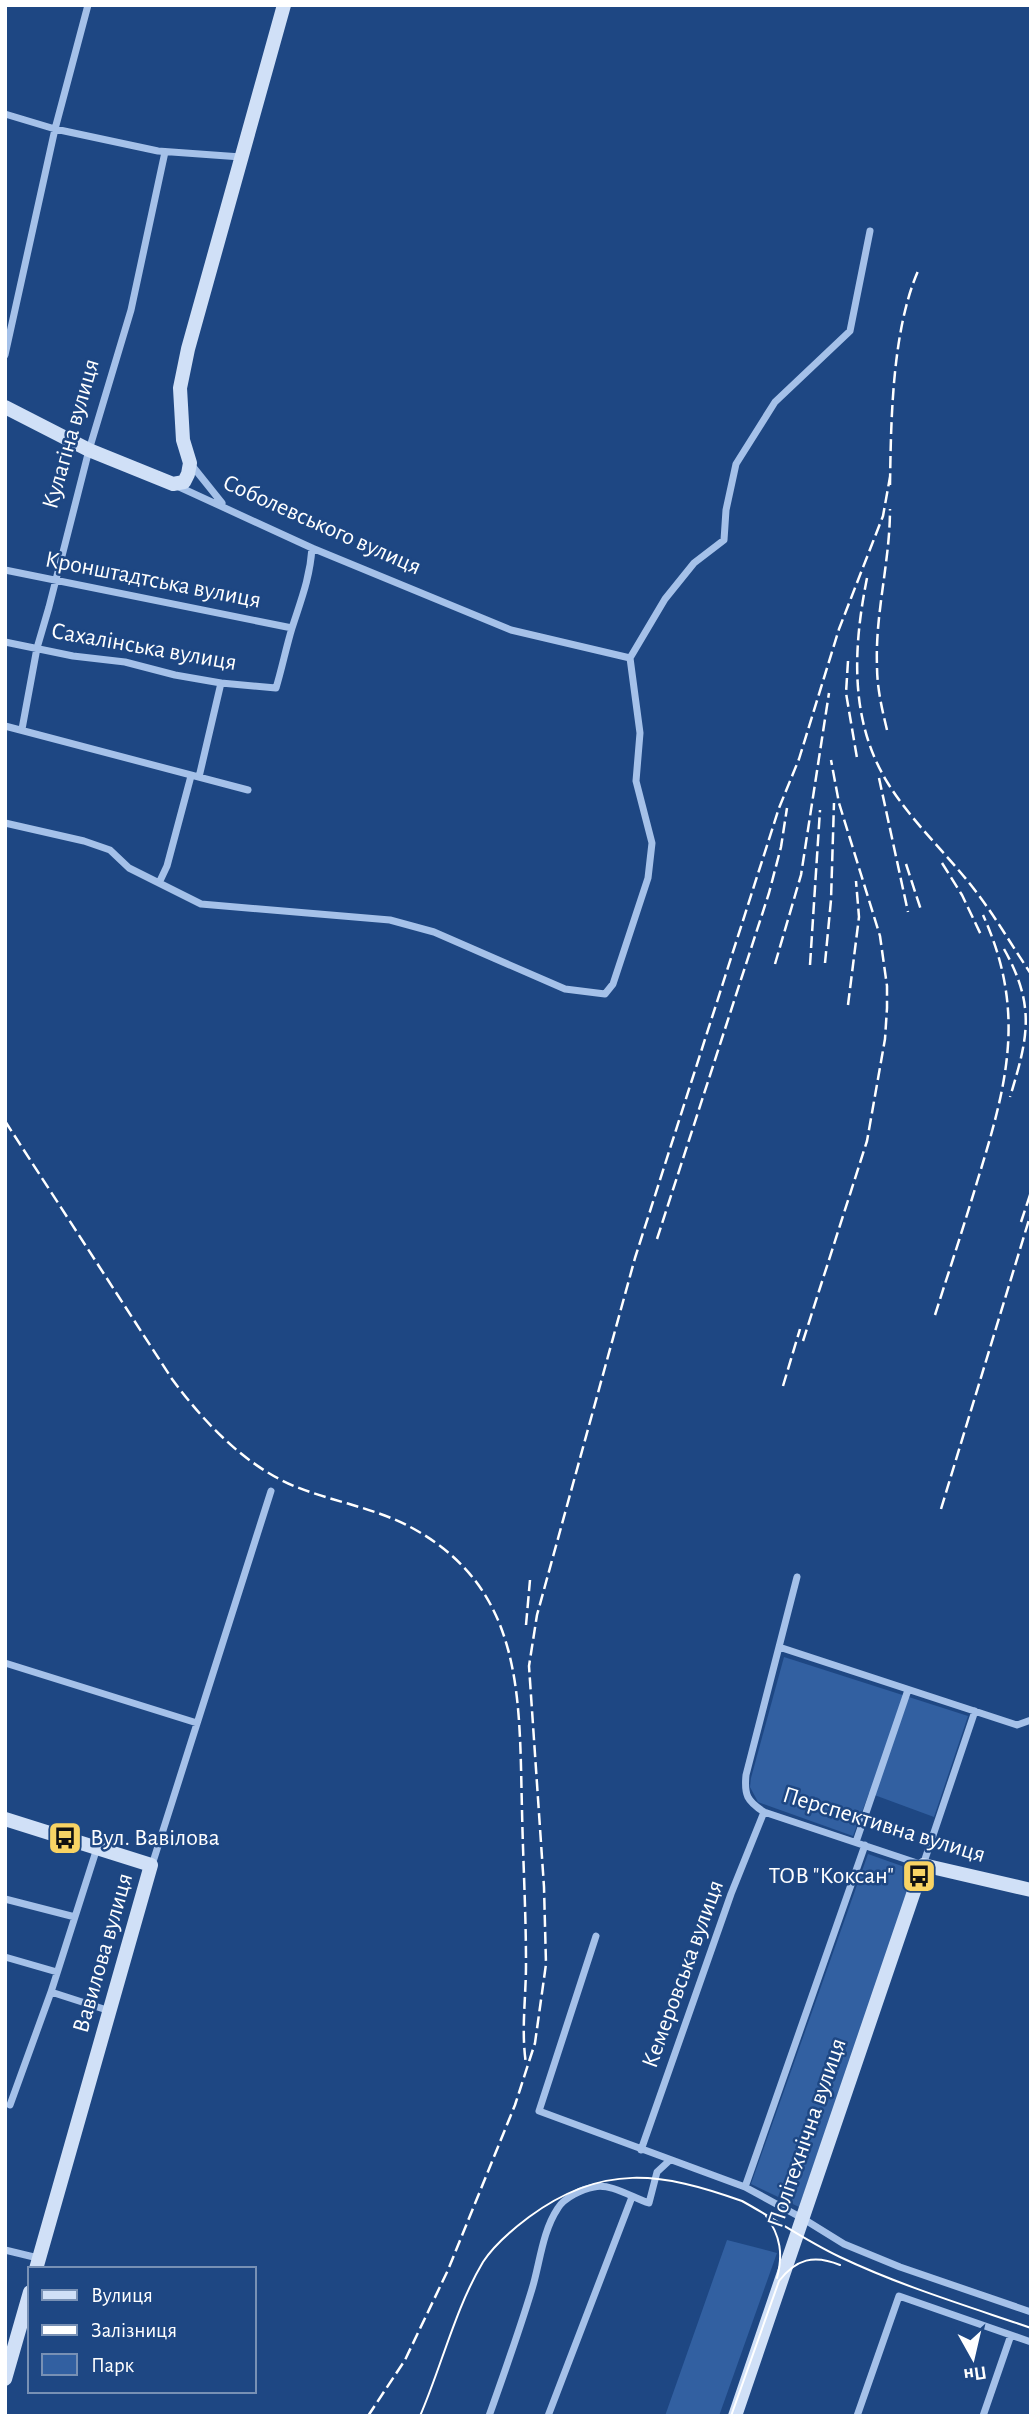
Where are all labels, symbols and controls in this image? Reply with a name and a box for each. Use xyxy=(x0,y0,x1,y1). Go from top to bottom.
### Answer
street label: Кулагіна вулиця xyxy=(38,356,104,512)
street label: Соболевського вулиця xyxy=(219,470,425,580)
street label: Кронштадтська вулиця xyxy=(43,547,263,613)
street label: Сахалінська вулиця xyxy=(49,619,239,675)
street label: Перспективна вулиця xyxy=(780,1783,988,1867)
bus stop icon: Вул. Вавілова xyxy=(46,1819,84,1857)
place label: Вул. Вавілова xyxy=(90,1826,220,1850)
bus stop icon: ТОВ "Коксан" xyxy=(900,1857,938,1895)
place label: ТОВ "Коксан" xyxy=(769,1864,894,1888)
street label: Вавилова вулиця xyxy=(69,1870,137,2036)
street label: Кемеровська вулиця xyxy=(638,1877,728,2071)
street label: Політехнічна вулиця xyxy=(763,2035,851,2231)
legend xyxy=(28,2267,256,2393)
text: Вулиця xyxy=(91,2285,153,2306)
text: Залізниця xyxy=(91,2320,177,2341)
north arrow xyxy=(938,2323,1008,2393)
text: Парк xyxy=(91,2355,135,2376)
text: Пн xyxy=(962,2362,988,2384)

